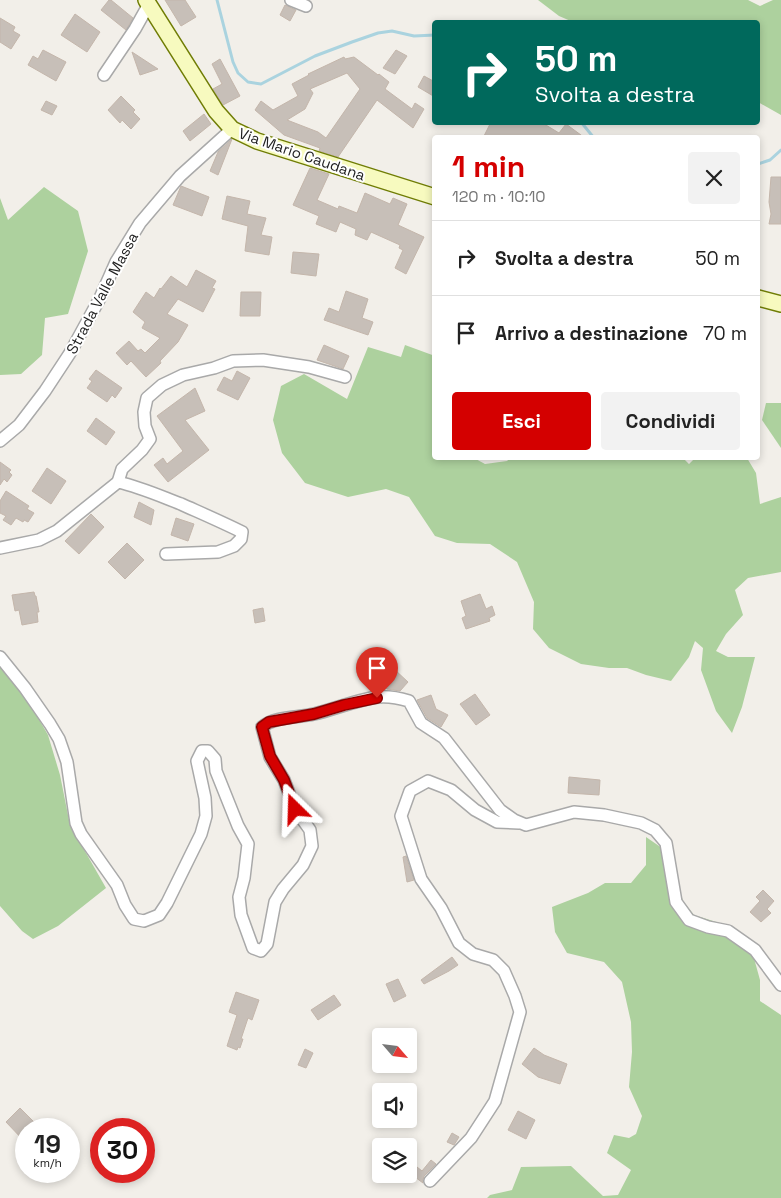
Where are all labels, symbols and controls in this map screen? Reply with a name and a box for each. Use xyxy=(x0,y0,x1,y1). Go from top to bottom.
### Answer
text: 50 m xyxy=(535,37,617,81)
icon: right xyxy=(452,40,517,105)
text: Svolta a destra xyxy=(535,80,695,108)
street label: Via Mario Caudana xyxy=(236,123,368,185)
text: 1 min xyxy=(452,147,525,186)
button: close xyxy=(688,152,740,204)
text: 120 m · 10:10 xyxy=(452,186,546,207)
street label: Strada Valle Massa xyxy=(62,229,142,357)
icon: right xyxy=(452,244,480,272)
text: Svolta a destra xyxy=(495,246,633,271)
text: 50 m xyxy=(695,246,740,271)
icon: arrive xyxy=(452,319,480,347)
text: Arrivo a destinazione xyxy=(495,321,688,346)
text: 70 m xyxy=(703,321,747,346)
button: Esci xyxy=(452,392,591,450)
button: Condividi xyxy=(601,392,740,450)
pin xyxy=(356,647,398,698)
icon: arrive xyxy=(363,654,391,682)
position arrow xyxy=(268,782,320,834)
north arrow xyxy=(372,1028,418,1072)
map controls xyxy=(372,1028,417,1183)
button: sound xyxy=(372,1083,417,1128)
speed limit sign: 30 xyxy=(90,1118,155,1183)
text: 19 xyxy=(34,1128,61,1160)
button: layers xyxy=(372,1138,417,1183)
text: km/h xyxy=(33,1155,62,1171)

